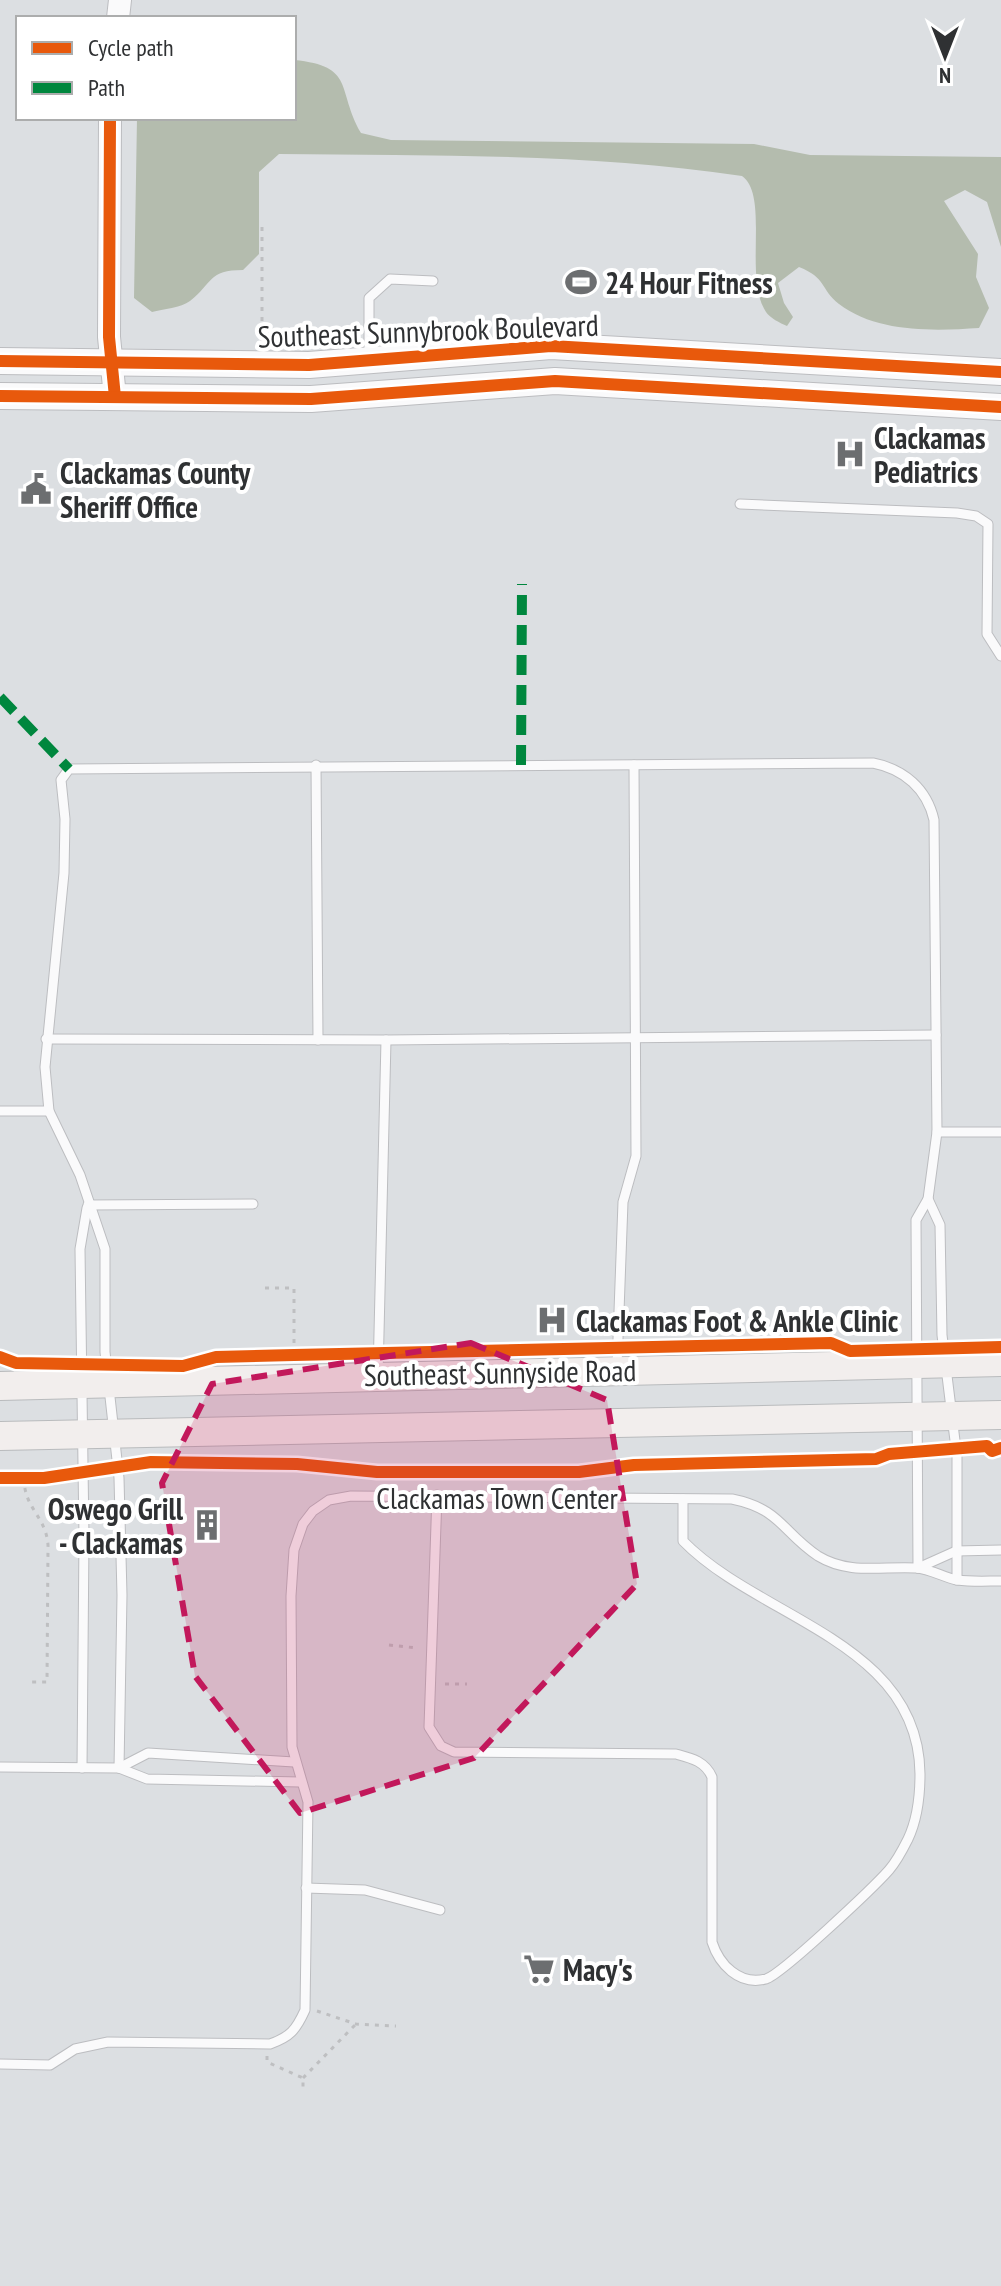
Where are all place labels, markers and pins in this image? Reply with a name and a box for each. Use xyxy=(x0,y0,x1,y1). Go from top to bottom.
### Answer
place label: 24 Hour Fitness xyxy=(605,263,773,302)
sports icon: 24 Hour Fitness xyxy=(564,265,598,299)
place label: Clackamas Pediatrics xyxy=(874,418,985,491)
hospital icon: Clackamas Pediatrics xyxy=(833,437,867,471)
place label: Clackamas County Sheriff Office xyxy=(60,453,251,526)
public building icon: Clackamas County Sheriff Office xyxy=(19,472,53,506)
place label: Clackamas Foot & Ankle Clinic xyxy=(576,1301,899,1340)
hospital icon: Clackamas Foot & Ankle Clinic xyxy=(535,1303,569,1337)
place label: Oswego Grill - Clackamas xyxy=(48,1489,184,1562)
building icon: Oswego Grill - Clackamas xyxy=(190,1508,224,1542)
place label: Macy's xyxy=(563,1950,633,1989)
supermarket icon: Macy's xyxy=(522,1952,556,1986)

